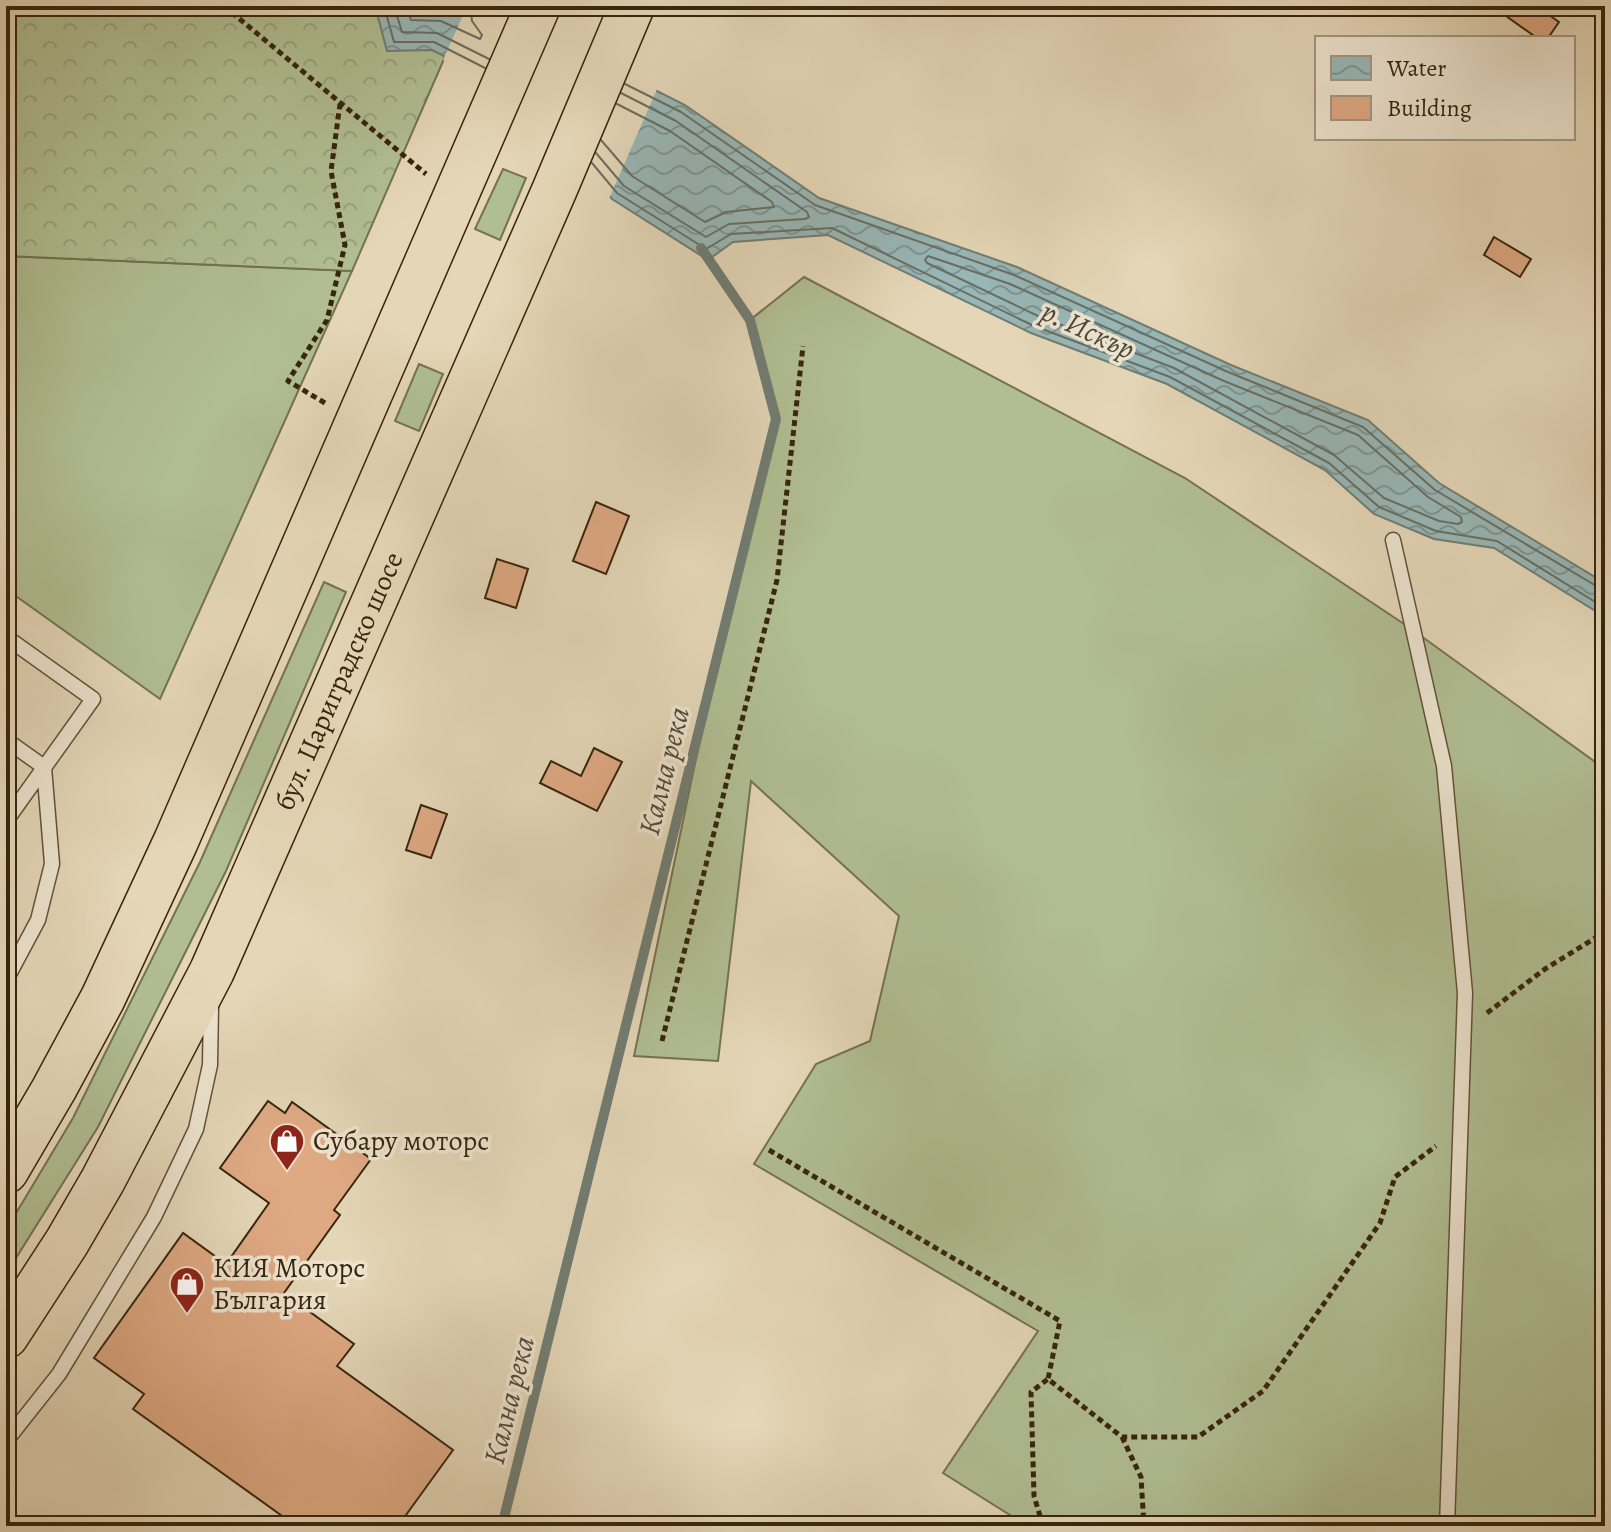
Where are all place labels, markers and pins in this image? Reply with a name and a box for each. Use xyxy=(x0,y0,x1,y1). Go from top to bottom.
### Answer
shop icon: Субару моторс xyxy=(268,1122,306,1172)
place label: Субару моторс xyxy=(313,1122,489,1160)
place label: КИЯ Моторс България xyxy=(213,1249,365,1319)
shop icon: КИЯ Моторс България xyxy=(168,1265,206,1315)

